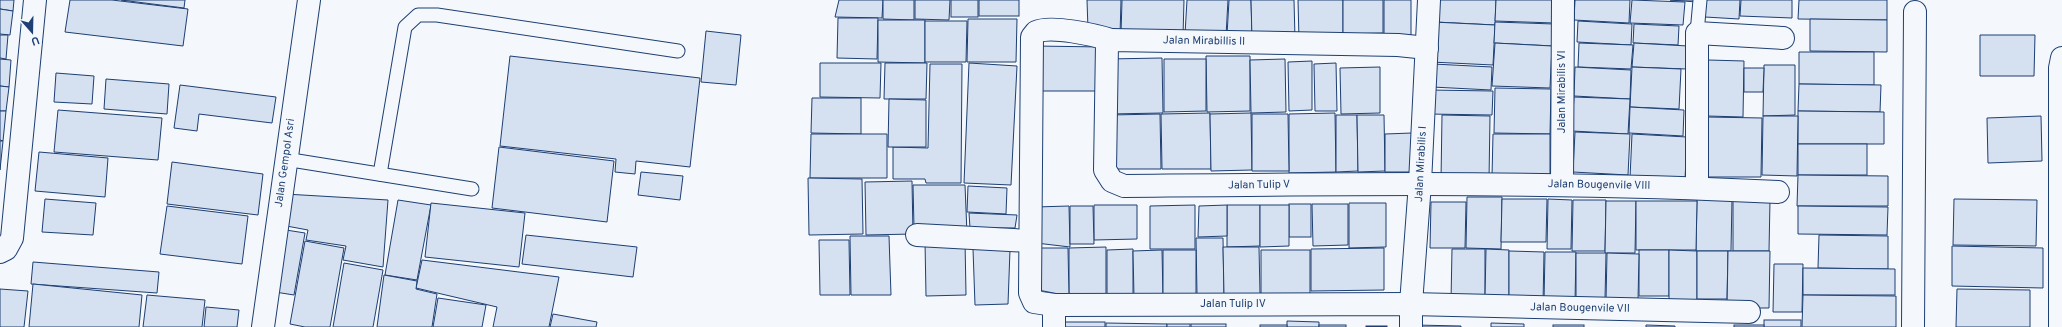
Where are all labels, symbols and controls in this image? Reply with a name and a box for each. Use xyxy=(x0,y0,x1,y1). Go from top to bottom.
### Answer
north arrow xyxy=(12,12,52,52)
text: U xyxy=(29,33,41,48)
street label: Jalan Mirabillis II xyxy=(1163,33,1245,49)
street label: Jalan Mirabilis VI xyxy=(1555,50,1569,134)
street label: Jalan Gempol Asri xyxy=(272,118,298,208)
street label: Jalan Mirabilis I xyxy=(1412,125,1430,203)
street label: Jalan Tulip V xyxy=(1228,177,1290,193)
street label: Jalan Bougenvile VIII xyxy=(1547,177,1651,193)
street label: Jalan Tulip IV xyxy=(1200,297,1266,311)
street label: Jalan Bougenvile VII xyxy=(1530,300,1630,316)

